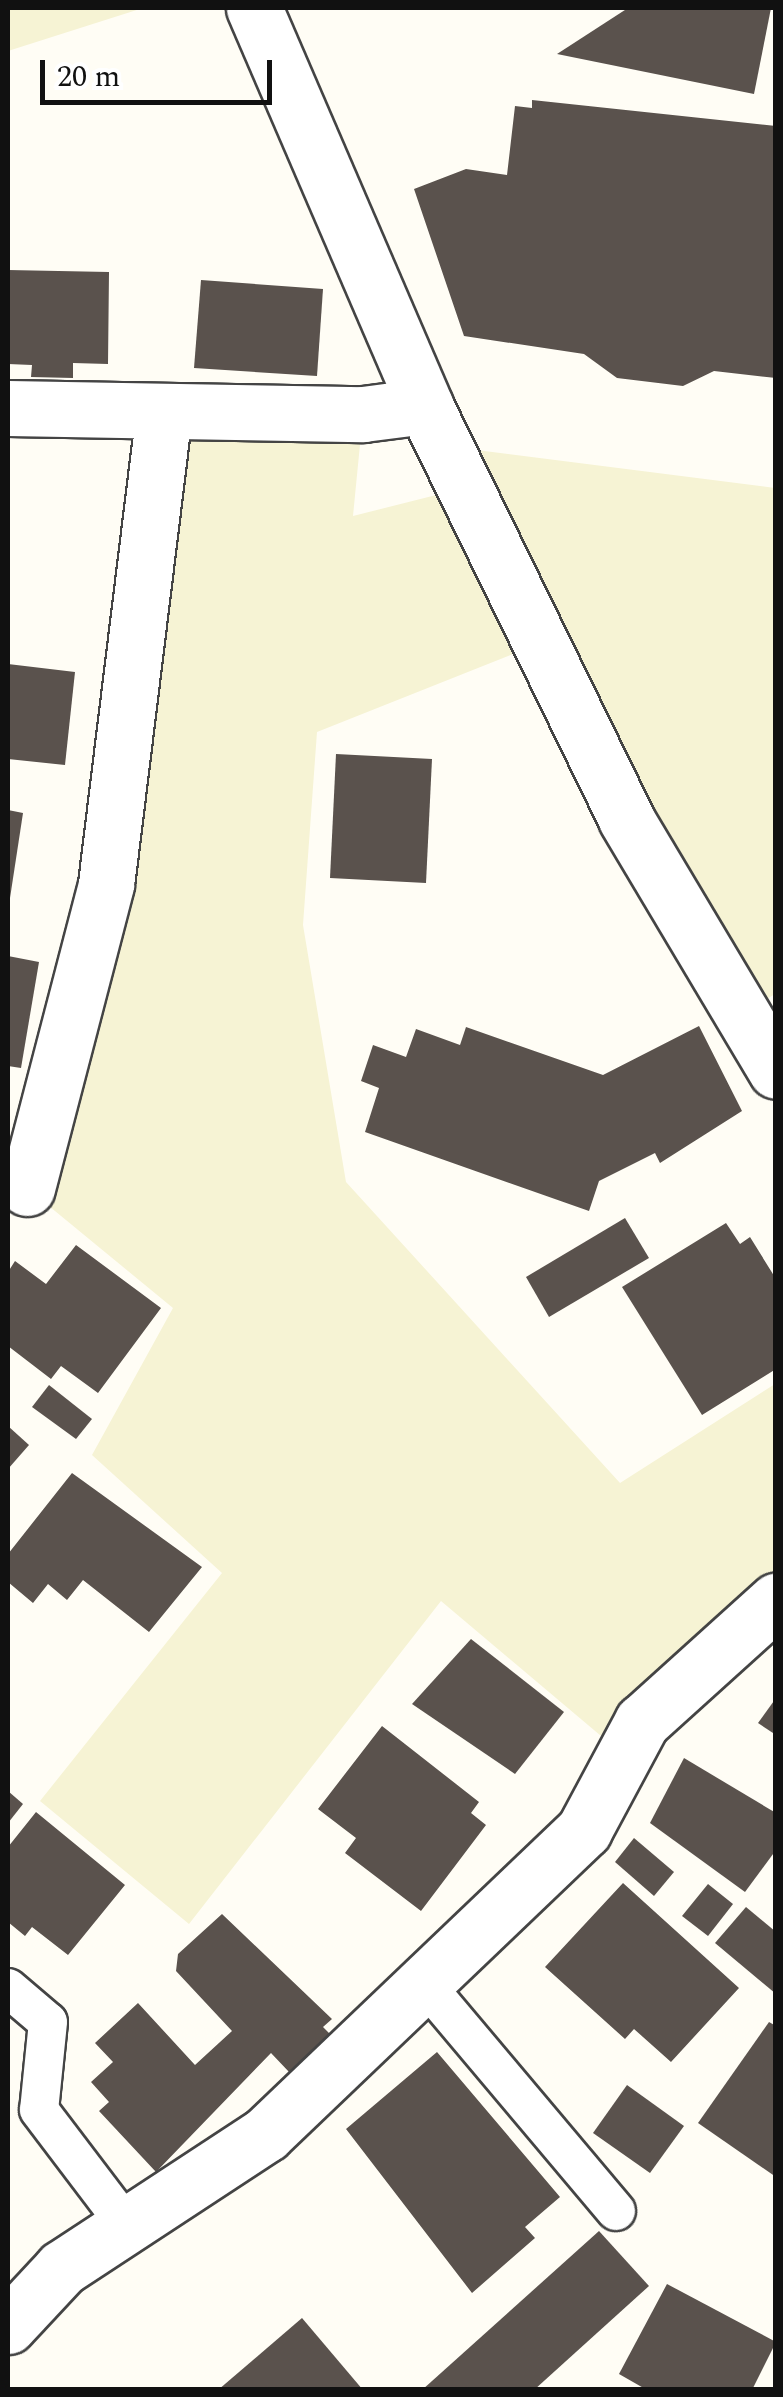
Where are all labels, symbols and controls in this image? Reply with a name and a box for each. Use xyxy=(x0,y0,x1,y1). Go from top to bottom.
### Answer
scale bar xyxy=(45,40,278,102)
text: 20 m xyxy=(57,54,120,100)

